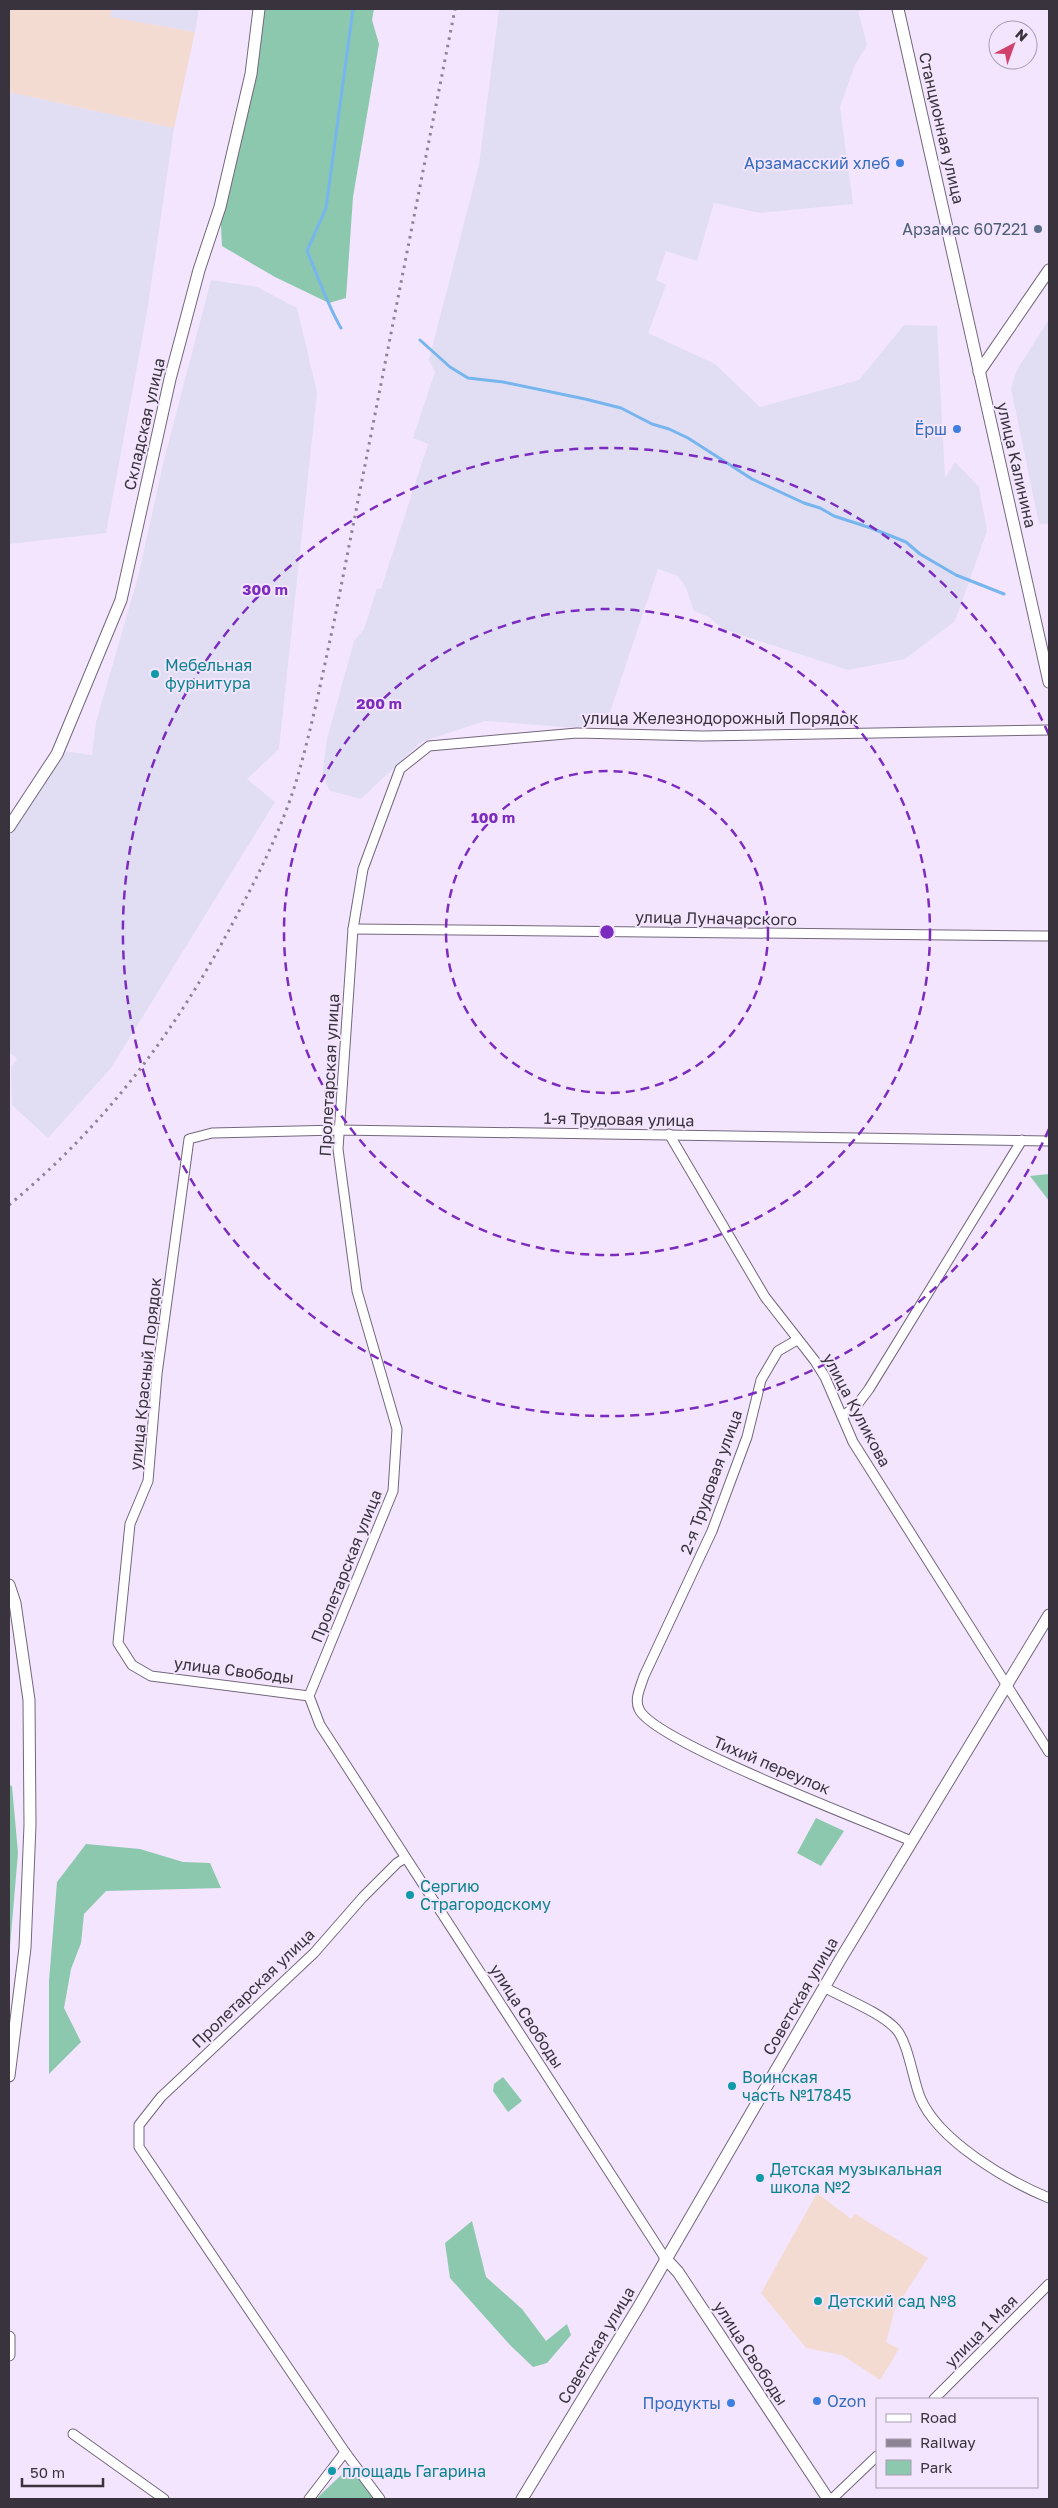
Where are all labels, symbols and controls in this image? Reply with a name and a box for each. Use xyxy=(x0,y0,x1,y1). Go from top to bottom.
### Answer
north arrow xyxy=(988,20,1038,70)
text: N xyxy=(1012,25,1031,45)
street label: Станционная улица xyxy=(915,50,969,206)
place label: Арзамасский хлеб xyxy=(744,153,890,173)
marker: Арзамасский хлеб xyxy=(894,157,906,169)
place label: Арзамас 607221 xyxy=(902,219,1028,239)
marker: Арзамас 607221 xyxy=(1032,223,1044,235)
street label: Складская улица xyxy=(119,356,169,492)
street label: улица Калинина xyxy=(993,400,1041,530)
place label: Ёрш xyxy=(914,419,947,439)
marker: Ёрш xyxy=(951,423,963,435)
text: 300 m xyxy=(242,580,288,598)
place label: Мебельная фурнитура xyxy=(165,655,252,693)
marker: Мебельная фурнитура xyxy=(149,668,161,680)
text: 200 m xyxy=(356,694,402,712)
street label: улица Железнодорожный Порядок xyxy=(582,708,858,728)
text: 100 m xyxy=(471,808,515,826)
street label: улица Луначарского xyxy=(635,907,797,929)
centre of rings xyxy=(598,923,616,941)
street label: Пролетарская улица xyxy=(315,993,343,1157)
street label: 1-я Трудовая улица xyxy=(543,1108,695,1130)
street label: улица Красный Порядок xyxy=(125,1277,165,1471)
street label: улица Куликова xyxy=(819,1350,895,1470)
street label: 2-я Трудовая улица xyxy=(676,1407,746,1557)
street label: Пролетарская улица xyxy=(306,1487,386,1645)
street label: улица Свободы xyxy=(173,1653,295,1687)
street label: Тихий переулок xyxy=(711,1731,833,1799)
place label: Сергию Страгородскому xyxy=(420,1876,551,1914)
marker: Сергию Страгородскому xyxy=(404,1889,416,1901)
street label: Пролетарская улица xyxy=(187,1924,319,2052)
street label: Советская улица xyxy=(758,1933,842,2059)
street label: улица Свободы xyxy=(486,1960,568,2072)
place label: Воинская часть №17845 xyxy=(742,2067,851,2105)
marker: Воинская часть №17845 xyxy=(726,2080,738,2092)
place label: Детская музыкальная школа №2 xyxy=(770,2159,942,2197)
marker: Детская музыкальная школа №2 xyxy=(754,2172,766,2184)
street label: Советская улица xyxy=(553,2283,639,2407)
street label: улица 1 Мая xyxy=(940,2290,1022,2372)
place label: Детский сад №8 xyxy=(828,2291,956,2311)
marker: Детский сад №8 xyxy=(812,2295,824,2307)
street label: улица Свободы xyxy=(710,2297,792,2409)
place label: Ozon xyxy=(827,2391,866,2411)
place label: Продукты xyxy=(643,2393,721,2413)
marker: Ozon xyxy=(811,2395,823,2407)
marker: Продукты xyxy=(725,2397,737,2409)
legend xyxy=(876,2398,1038,2488)
text: Road xyxy=(920,2408,957,2426)
text: Railway xyxy=(920,2433,976,2451)
scale bar xyxy=(22,2456,104,2488)
text: Park xyxy=(920,2458,953,2476)
place label: площадь Гагарина xyxy=(342,2461,486,2481)
text: 50 m xyxy=(30,2463,65,2481)
marker: площадь Гагарина xyxy=(326,2465,338,2477)

